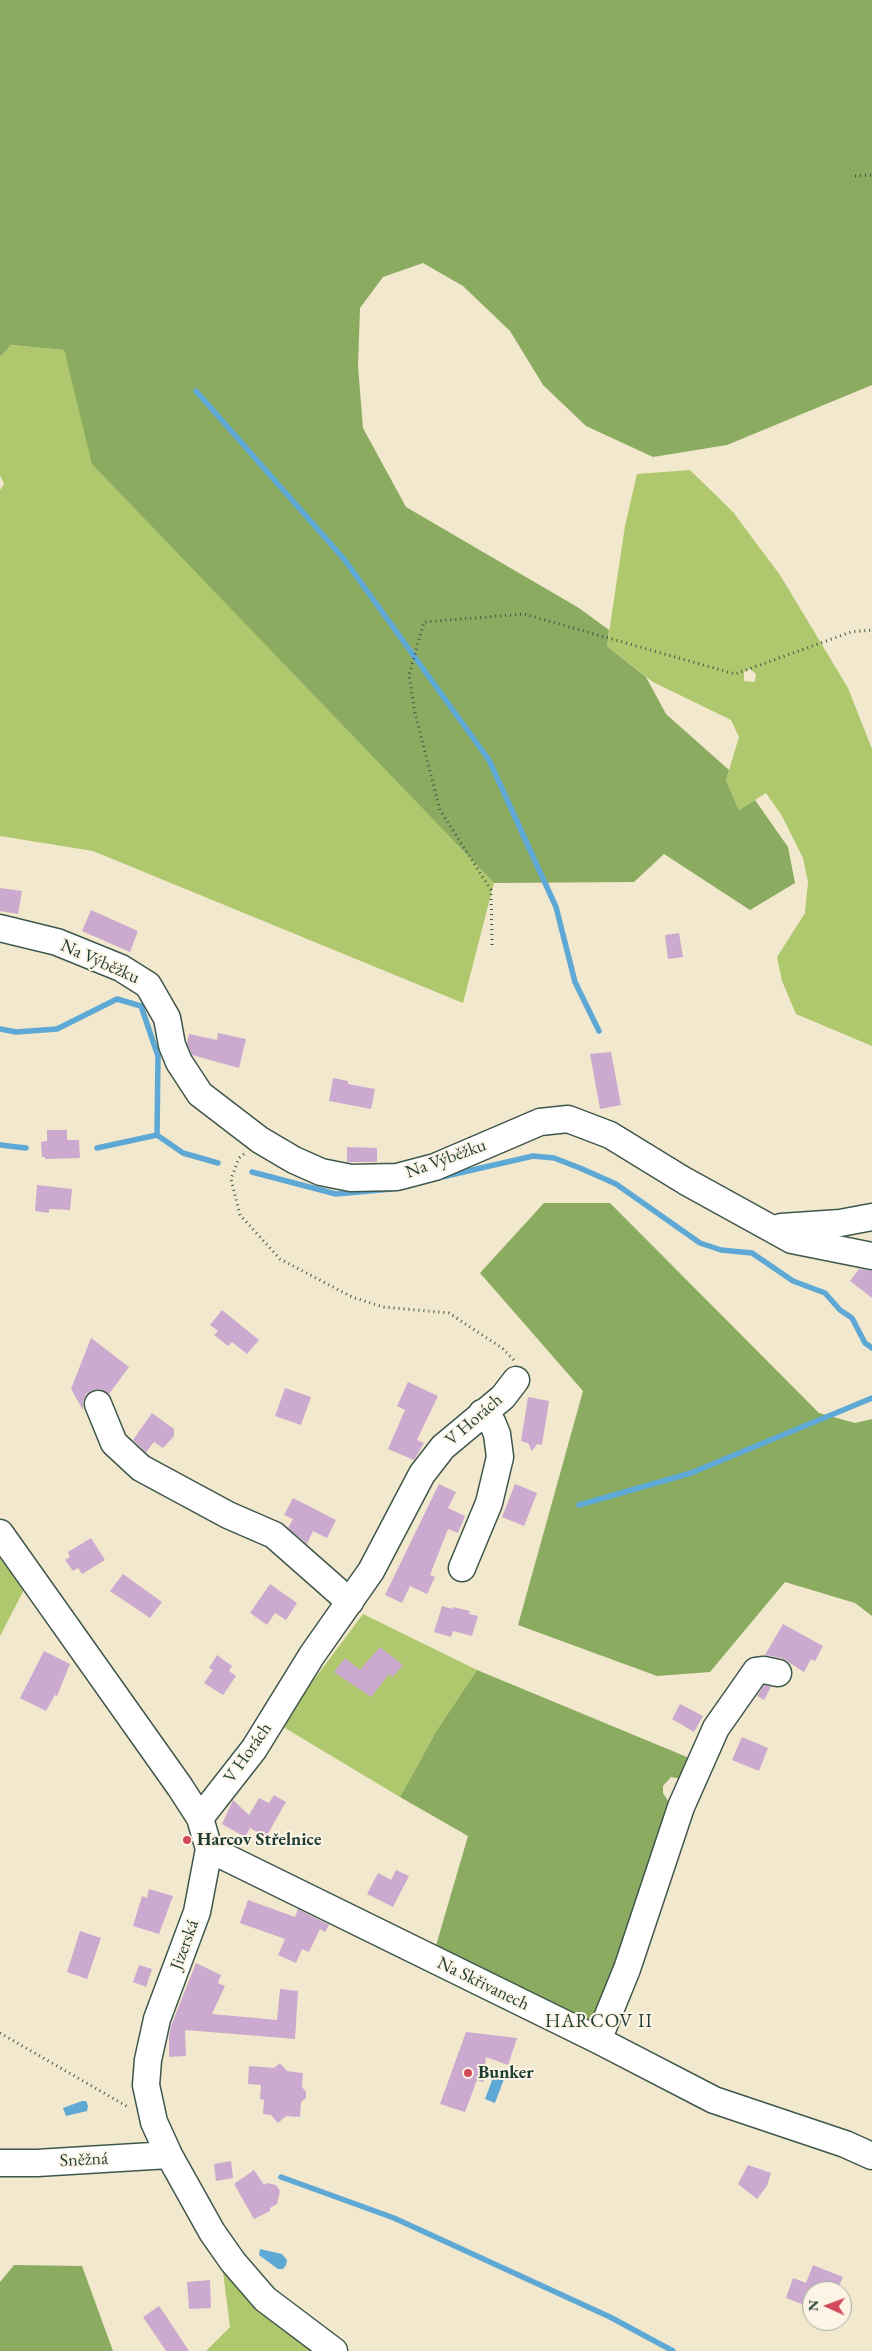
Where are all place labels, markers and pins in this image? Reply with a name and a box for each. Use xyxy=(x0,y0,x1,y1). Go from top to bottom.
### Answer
place label: Harcov Střelnice xyxy=(197,1829,321,1851)
marker: Harcov Střelnice xyxy=(181,1834,193,1846)
place label: Bunker xyxy=(478,2062,534,2084)
marker: Bunker xyxy=(462,2067,474,2079)

